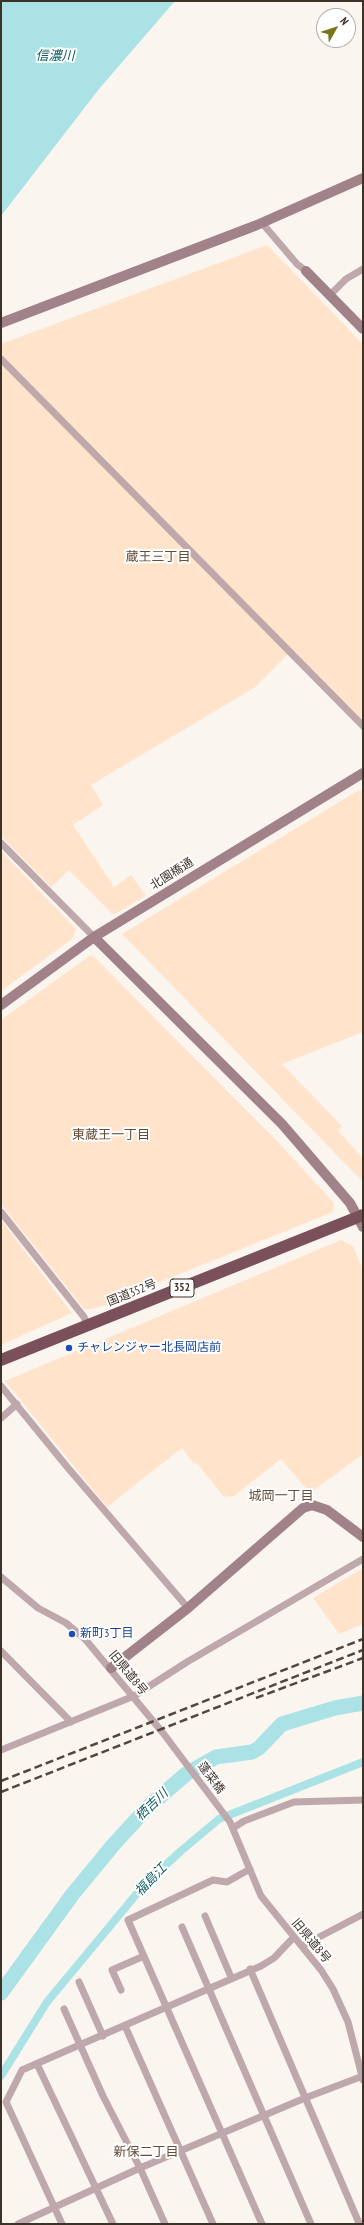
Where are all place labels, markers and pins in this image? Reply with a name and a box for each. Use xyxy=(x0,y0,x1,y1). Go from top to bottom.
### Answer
place label: チャレンジャー北長岡店前 xyxy=(77,1341,221,1355)
marker: チャレンジャー北長岡店前 xyxy=(64,1343,74,1353)
place label: 新町3丁目 xyxy=(80,1627,133,1641)
marker: 新町3丁目 xyxy=(67,1629,77,1639)

